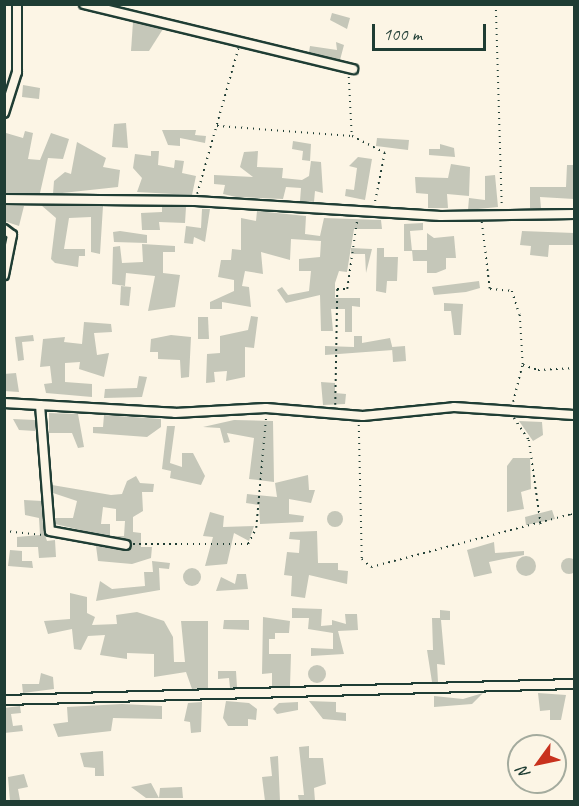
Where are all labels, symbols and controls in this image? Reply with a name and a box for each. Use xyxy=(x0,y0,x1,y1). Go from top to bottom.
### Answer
scale bar xyxy=(375,12,489,50)
text: 100 m xyxy=(383,23,422,45)
north arrow xyxy=(507,734,567,794)
text: N xyxy=(512,763,535,782)

